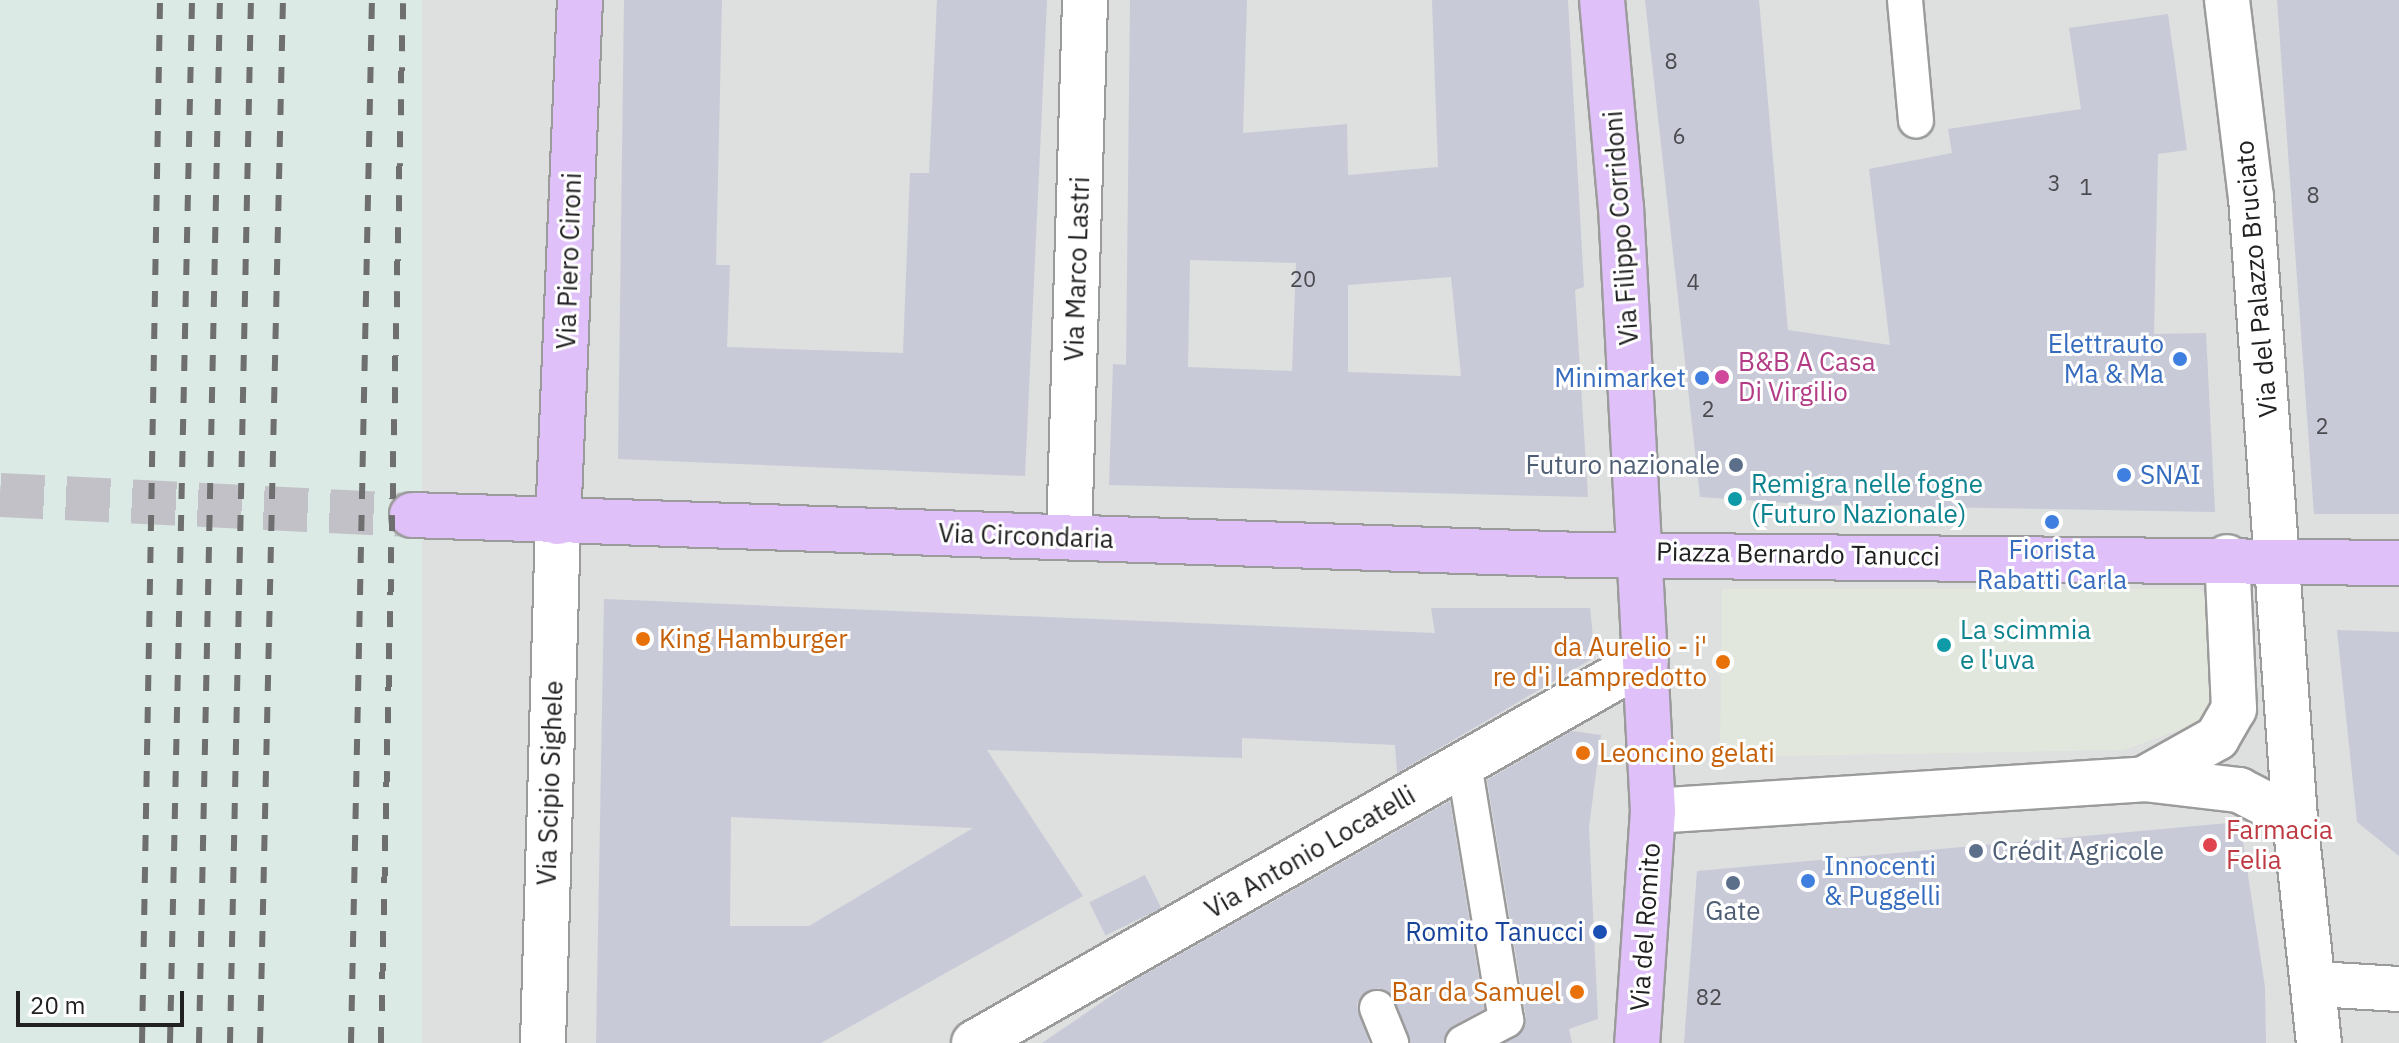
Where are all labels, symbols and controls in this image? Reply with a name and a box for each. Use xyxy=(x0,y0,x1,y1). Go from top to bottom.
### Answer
house number: 8 xyxy=(1664,48,1678,74)
street label: Via Filippo Corridoni xyxy=(1597,110,1645,346)
house number: 6 xyxy=(1672,123,1686,149)
street label: Via del Palazzo Bruciato xyxy=(2228,139,2284,419)
house number: 3 xyxy=(2047,170,2061,196)
street label: Via Piero Cironi xyxy=(550,172,588,350)
house number: 1 xyxy=(2079,174,2093,200)
street label: Via Marco Lastri xyxy=(1058,176,1096,362)
house number: 8 xyxy=(2306,182,2320,208)
house number: 20 xyxy=(1290,266,1316,292)
house number: 4 xyxy=(1686,269,1700,295)
place label: Elettrauto Ma & Ma xyxy=(2048,328,2164,390)
place label: B&B A Casa Di Virgilio xyxy=(1738,346,1876,408)
marker: Elettrauto Ma & Ma xyxy=(2171,350,2189,368)
place label: Minimarket xyxy=(1554,362,1686,394)
marker: B&B A Casa Di Virgilio xyxy=(1713,368,1731,386)
marker: Minimarket xyxy=(1693,369,1711,387)
house number: 2 xyxy=(1701,396,1715,422)
house number: 2 xyxy=(2315,413,2329,439)
place label: Futuro nazionale xyxy=(1526,449,1720,481)
marker: Futuro nazionale xyxy=(1727,456,1745,474)
place label: SNAI xyxy=(2140,459,2201,491)
marker: SNAI xyxy=(2115,466,2133,484)
place label: Remigra nelle fogne (Futuro Nazionale) xyxy=(1751,468,1983,530)
marker: Remigra nelle fogne (Futuro Nazionale) xyxy=(1726,490,1744,508)
marker: Fiorista Rabatti Carla xyxy=(2043,513,2061,531)
street label: Via Circondaria xyxy=(938,517,1114,555)
place label: Fiorista Rabatti Carla xyxy=(1977,534,2127,596)
street label: Piazza Bernardo Tanucci xyxy=(1656,536,1940,572)
place label: La scimmia e l'uva xyxy=(1960,614,2091,676)
place label: King Hamburger xyxy=(659,623,848,655)
marker: King Hamburger xyxy=(634,630,652,648)
place label: da Aurelio - i' re d'i Lampredotto xyxy=(1493,631,1707,692)
marker: La scimmia e l'uva xyxy=(1935,636,1953,654)
marker: da Aurelio - i' re d'i Lampredotto xyxy=(1714,653,1732,671)
street label: Via Scipio Sighele xyxy=(531,680,569,886)
place label: Leoncino gelati xyxy=(1599,737,1775,769)
marker: Leoncino gelati xyxy=(1574,744,1592,762)
street label: Via Antonio Locatelli xyxy=(1199,779,1421,925)
place label: Farmacia Felia xyxy=(2226,814,2333,876)
place label: Crédit Agricole xyxy=(1992,835,2164,867)
marker: Farmacia Felia xyxy=(2201,836,2219,854)
street label: Via del Romito xyxy=(1624,842,1666,1012)
marker: Crédit Agricole xyxy=(1967,842,1985,860)
place label: Innocenti & Puggelli xyxy=(1824,850,1941,912)
marker: Innocenti & Puggelli xyxy=(1799,872,1817,890)
marker: Gate xyxy=(1724,874,1742,892)
place label: Gate xyxy=(1705,895,1761,927)
place label: Romito Tanucci xyxy=(1405,916,1584,948)
marker: Romito Tanucci xyxy=(1591,923,1609,941)
scale bar xyxy=(20,975,188,1025)
place label: Bar da Samuel xyxy=(1392,976,1561,1008)
marker: Bar da Samuel xyxy=(1568,983,1586,1001)
house number: 82 xyxy=(1696,984,1722,1010)
text: 20 m xyxy=(30,989,85,1021)

